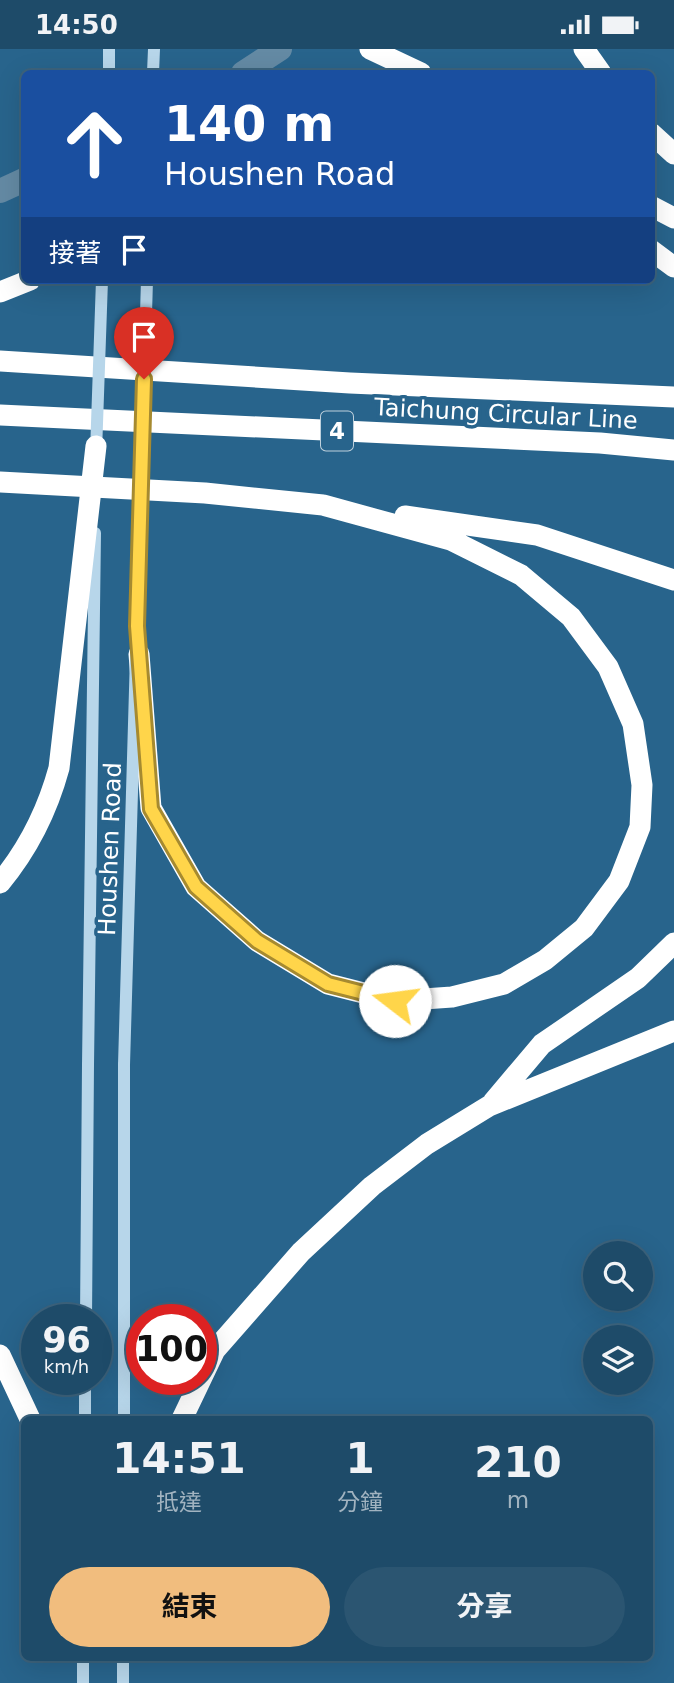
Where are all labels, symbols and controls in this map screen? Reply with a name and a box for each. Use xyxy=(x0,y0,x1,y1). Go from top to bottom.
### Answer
text: 14:50 xyxy=(35,10,118,40)
text: 140 m xyxy=(164,96,334,153)
icon: ahead xyxy=(49,98,140,189)
text: Houshen Road xyxy=(164,155,395,193)
icon: arrive xyxy=(115,231,153,269)
text: 接著 xyxy=(49,238,101,268)
pin xyxy=(114,307,174,379)
icon: arrive xyxy=(125,318,163,356)
street label: Taichung Circular Line xyxy=(373,393,638,435)
road number: 4 xyxy=(321,411,353,451)
street label: Houshen Road xyxy=(93,762,127,936)
position arrow xyxy=(358,964,432,1038)
map controls xyxy=(583,1241,653,1395)
button: search xyxy=(583,1241,653,1311)
speed limit sign: 100 xyxy=(126,1304,217,1395)
text: 96 xyxy=(42,1320,91,1360)
button: layers xyxy=(583,1325,653,1395)
text: km/h xyxy=(44,1356,89,1377)
text: 14:51 xyxy=(112,1434,246,1483)
text: 1 xyxy=(345,1434,375,1483)
text: 210 xyxy=(474,1438,562,1487)
text: m xyxy=(507,1487,529,1513)
text: 抵達 xyxy=(156,1489,202,1515)
text: 分鐘 xyxy=(337,1489,383,1515)
button: 結束 xyxy=(49,1567,330,1647)
button: 分享 xyxy=(344,1567,625,1647)

